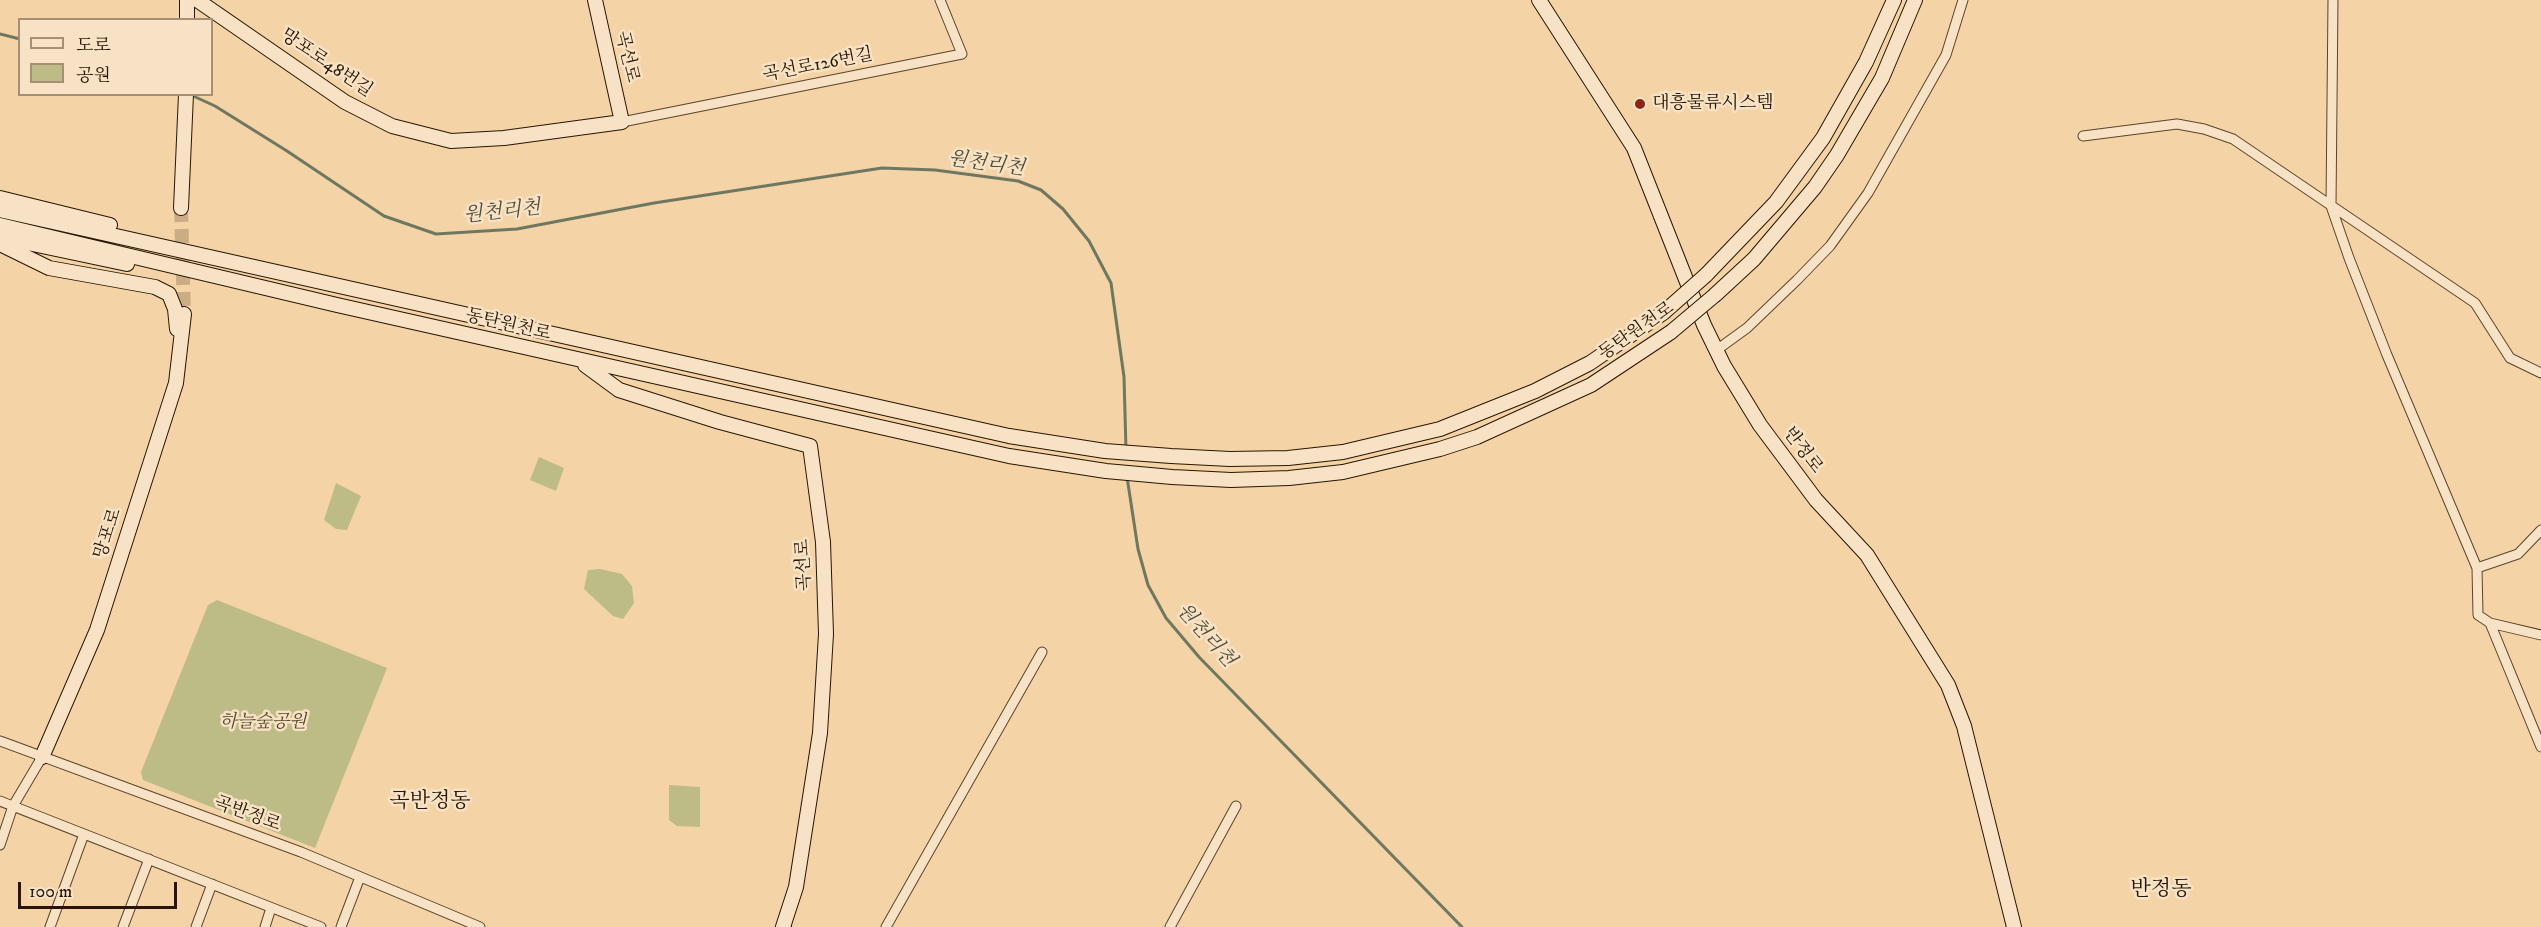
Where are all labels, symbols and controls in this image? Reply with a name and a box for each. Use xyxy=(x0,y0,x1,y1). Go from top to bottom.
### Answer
legend xyxy=(18,18,213,96)
street label: 망포로48번길 xyxy=(276,25,376,103)
street label: 곡선로 xyxy=(610,29,642,85)
text: 도로 xyxy=(76,35,111,57)
street label: 곡선로126번길 xyxy=(761,45,875,87)
text: 공원 xyxy=(76,65,111,87)
place label: 대흥물류시스템 xyxy=(1652,93,1774,115)
marker: 대흥물류시스템 xyxy=(1633,97,1647,111)
water label: 원천리천 xyxy=(946,148,1026,182)
water label: 원천리천 xyxy=(462,197,542,229)
street label: 동탄원천로 xyxy=(1595,298,1679,366)
street label: 동탄원천로 xyxy=(463,306,553,346)
street label: 반정로 xyxy=(1778,424,1826,478)
street label: 망포로 xyxy=(91,506,127,562)
street label: 곡선로 xyxy=(793,538,817,592)
water label: 원천리천 xyxy=(1170,599,1240,673)
park label: 하늘숲공원 xyxy=(220,712,306,734)
district label: 곡반정동 xyxy=(389,790,471,816)
street label: 곡반정로 xyxy=(211,793,283,837)
scale bar xyxy=(21,870,180,908)
district label: 반정동 xyxy=(2131,878,2191,904)
text: 100 m xyxy=(29,881,72,903)

